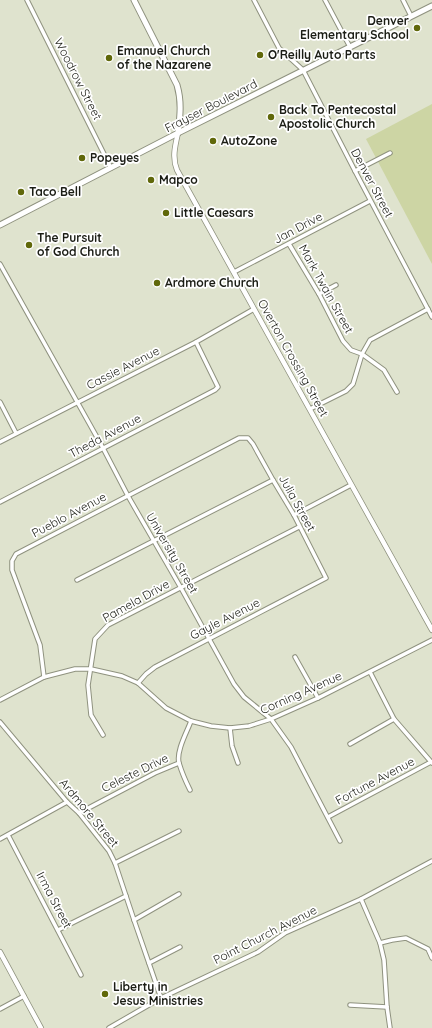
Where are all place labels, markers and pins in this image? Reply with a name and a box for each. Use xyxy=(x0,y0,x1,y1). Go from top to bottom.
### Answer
place label: Denver Elementary School xyxy=(300,13,409,42)
marker: Denver Elementary School xyxy=(412,23,422,33)
place label: Emanuel Church of the Nazarene xyxy=(117,43,211,72)
place label: O'Reilly Auto Parts xyxy=(268,47,376,62)
marker: O'Reilly Auto Parts xyxy=(255,50,265,60)
marker: Emanuel Church of the Nazarene xyxy=(104,53,114,63)
place label: Back To Pentecostal Apostolic Church xyxy=(279,102,396,131)
marker: Back To Pentecostal Apostolic Church xyxy=(266,112,276,122)
place label: AutoZone xyxy=(221,133,277,148)
marker: AutoZone xyxy=(208,136,218,146)
place label: Popeyes xyxy=(90,150,139,165)
marker: Popeyes xyxy=(77,153,87,163)
place label: Mapco xyxy=(159,172,198,187)
marker: Mapco xyxy=(146,175,156,185)
place label: Taco Bell xyxy=(29,184,81,199)
marker: Taco Bell xyxy=(16,187,26,197)
place label: Little Caesars xyxy=(174,205,254,220)
marker: Little Caesars xyxy=(161,208,171,218)
place label: The Pursuit of God Church xyxy=(37,230,120,259)
marker: The Pursuit of God Church xyxy=(24,240,34,250)
place label: Ardmore Church xyxy=(165,275,259,290)
marker: Ardmore Church xyxy=(152,278,162,288)
place label: Liberty in Jesus Ministries xyxy=(113,979,203,1008)
marker: Liberty in Jesus Ministries xyxy=(100,989,110,999)

